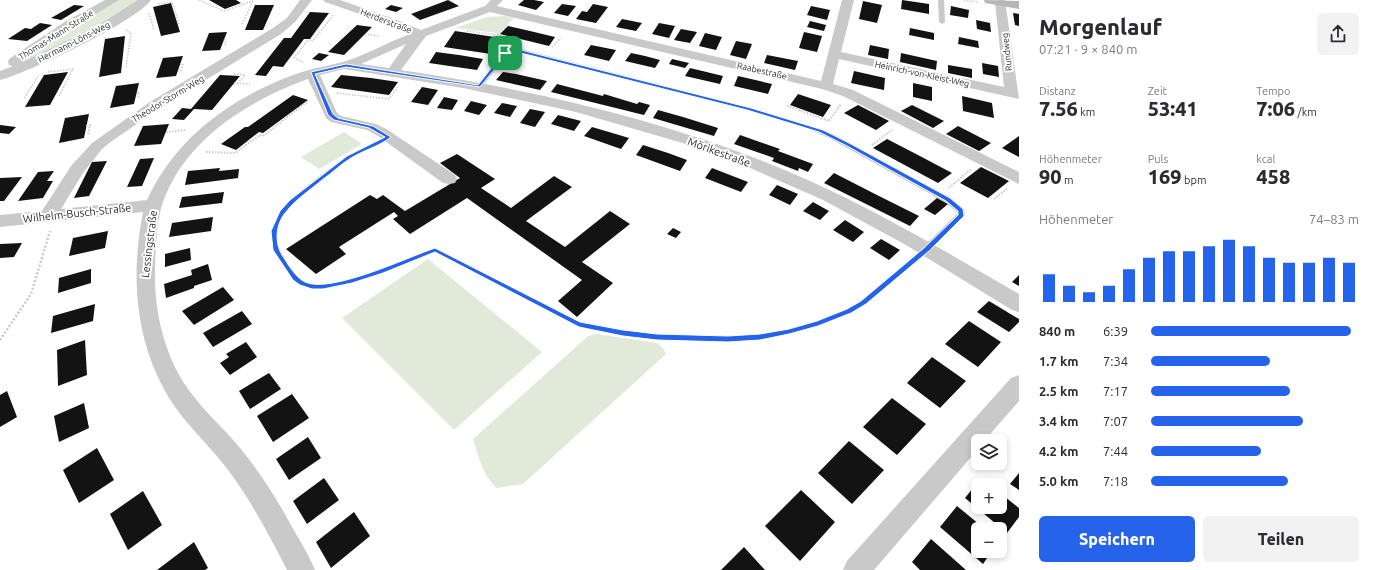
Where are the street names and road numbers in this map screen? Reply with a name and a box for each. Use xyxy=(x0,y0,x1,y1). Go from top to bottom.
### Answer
street label: Herderstraße xyxy=(359,7,413,35)
street label: Thomas-Mann-Straße xyxy=(17,8,95,62)
street label: Hermann-Löns-Weg xyxy=(36,19,112,65)
street label: Rundweg xyxy=(1000,32,1014,72)
street label: Heinrich-von-Kleist-Weg xyxy=(874,59,970,89)
street label: Raabestraße xyxy=(736,60,788,82)
street label: Theodor-Storm-Weg xyxy=(130,74,206,124)
street label: Mörikestraße xyxy=(686,135,752,169)
street label: Wilhelm-Busch-Straße xyxy=(22,201,132,225)
street label: Lessingstraße xyxy=(139,209,159,279)

